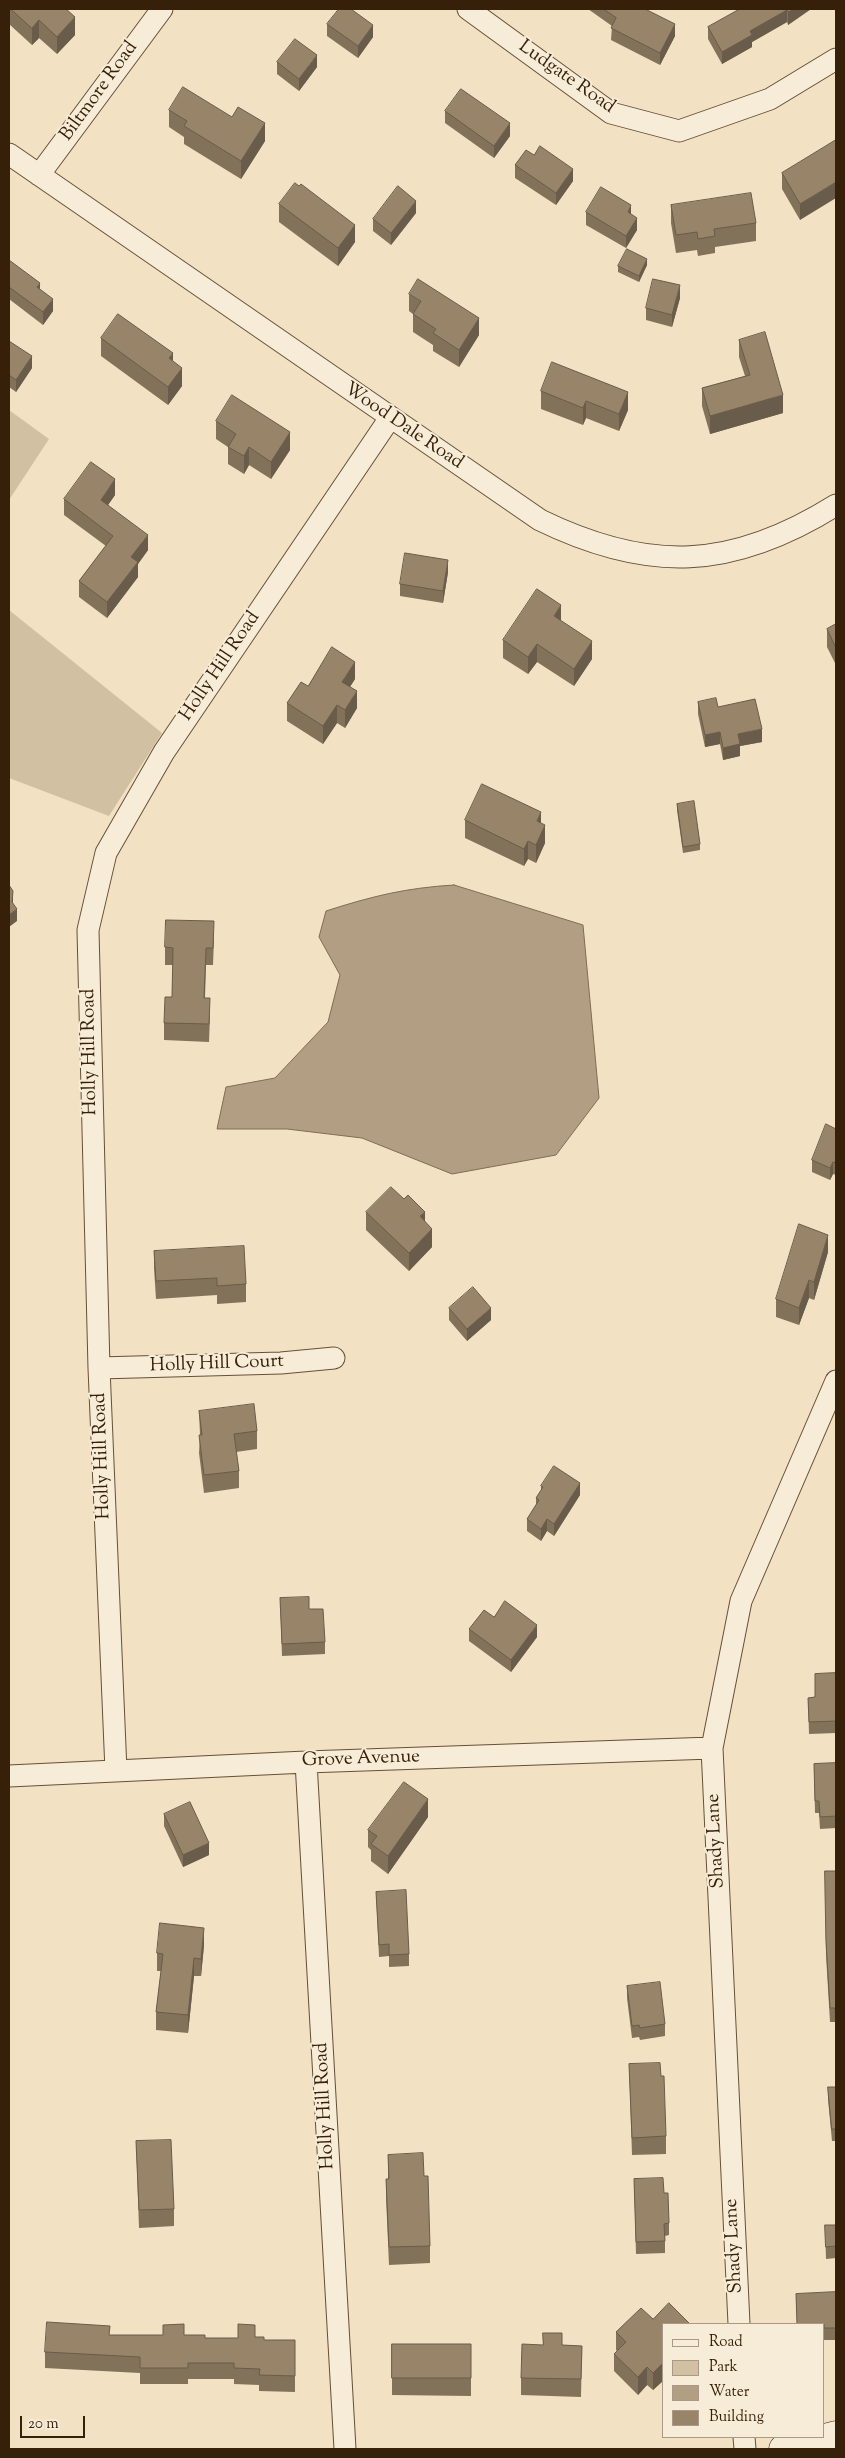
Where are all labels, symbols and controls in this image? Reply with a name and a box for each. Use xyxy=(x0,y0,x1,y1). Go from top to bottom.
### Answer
street label: Ludgate Road xyxy=(513,36,619,120)
street label: Biltmore Road xyxy=(56,38,144,146)
street label: Wood Dale Road xyxy=(339,379,467,475)
street label: Holly Hill Road xyxy=(176,608,266,726)
street label: Holly Hill Road xyxy=(78,988,104,1116)
street label: Holly Hill Court xyxy=(150,1351,284,1379)
street label: Holly Hill Road xyxy=(89,1392,117,1520)
street label: Grove Avenue xyxy=(302,1747,420,1773)
street label: Shady Lane xyxy=(703,1793,731,1889)
street label: Holly Hill Road xyxy=(311,2042,341,2170)
street label: Shady Lane xyxy=(721,2198,749,2294)
legend xyxy=(662,2323,825,2438)
text: Road xyxy=(709,2332,743,2353)
text: Park xyxy=(709,2357,738,2378)
text: Water xyxy=(709,2382,749,2403)
scale bar xyxy=(22,2406,88,2438)
text: Building xyxy=(709,2407,764,2428)
text: 20 m xyxy=(28,2414,59,2435)

